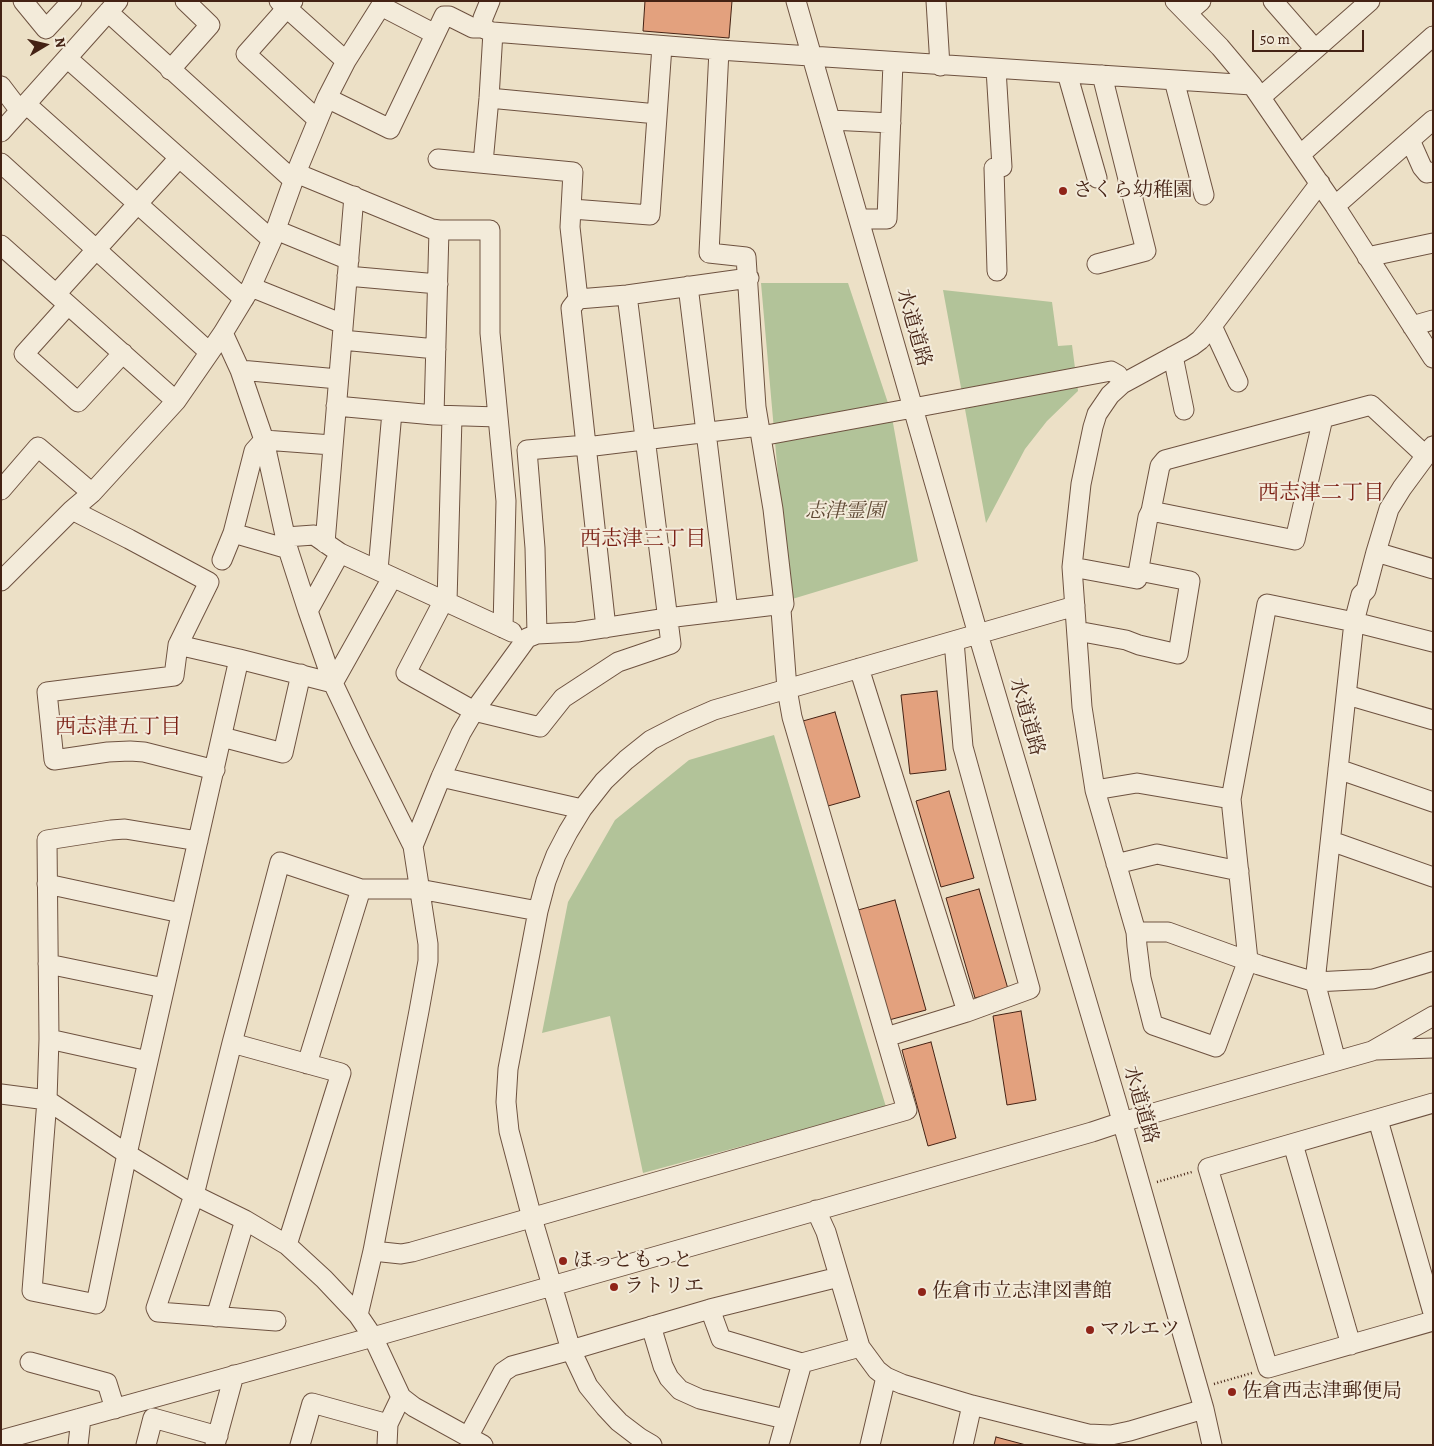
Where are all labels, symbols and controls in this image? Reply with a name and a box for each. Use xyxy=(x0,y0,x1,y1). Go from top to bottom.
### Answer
north arrow xyxy=(20,20,70,70)
scale bar xyxy=(1254,20,1366,52)
text: 50 m xyxy=(1260,29,1290,49)
text: N xyxy=(50,36,70,49)
place label: さくら幼稚園 xyxy=(1073,179,1193,203)
marker: さくら幼稚園 xyxy=(1057,185,1069,197)
street label: 水道道路 xyxy=(890,286,936,370)
district label: 西志津二丁目 xyxy=(1258,481,1384,507)
park label: 志津霊園 xyxy=(805,500,885,524)
district label: 西志津三丁目 xyxy=(580,527,706,553)
street label: 水道道路 xyxy=(1003,675,1049,759)
district label: 西志津五丁目 xyxy=(55,715,181,741)
street label: 水道道路 xyxy=(1117,1063,1163,1147)
place label: ほっともっと xyxy=(573,1249,693,1273)
marker: ほっともっと xyxy=(557,1255,569,1267)
place label: ラトリエ xyxy=(624,1275,704,1299)
place label: 佐倉市立志津図書館 xyxy=(932,1280,1112,1304)
marker: ラトリエ xyxy=(608,1281,620,1293)
marker: 佐倉市立志津図書館 xyxy=(916,1286,928,1298)
place label: マルエツ xyxy=(1100,1318,1180,1342)
marker: マルエツ xyxy=(1084,1324,1096,1336)
place label: 佐倉西志津郵便局 xyxy=(1242,1380,1402,1404)
marker: 佐倉西志津郵便局 xyxy=(1226,1386,1238,1398)

